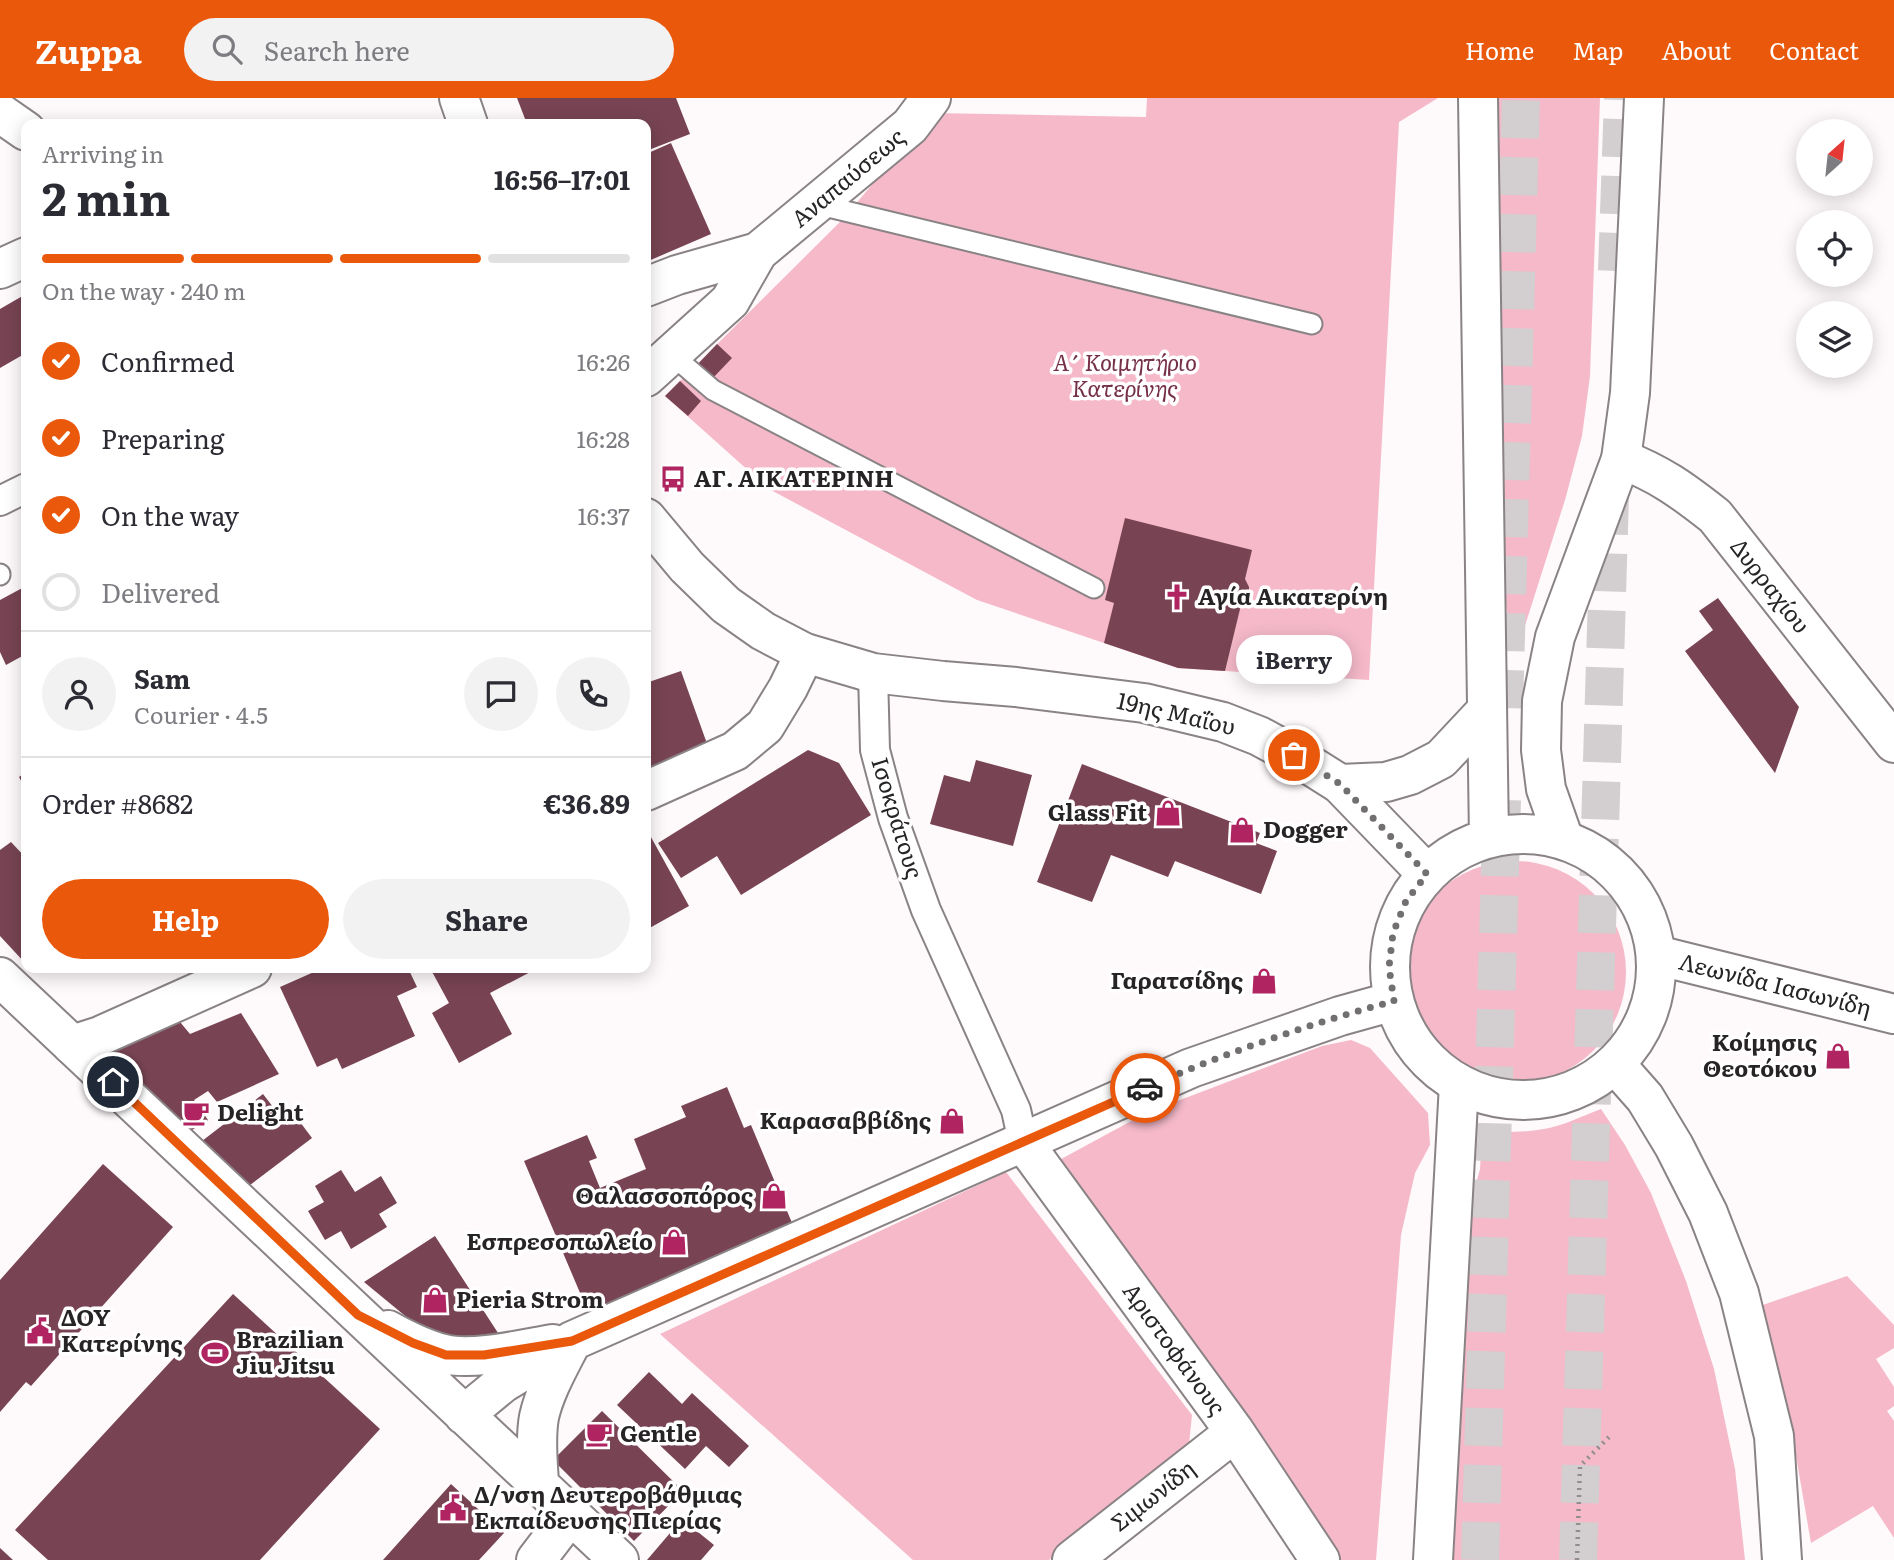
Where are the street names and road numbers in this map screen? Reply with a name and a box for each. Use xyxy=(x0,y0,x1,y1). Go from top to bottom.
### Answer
street label: Αναπαύσεως xyxy=(783,119,911,234)
street label: Δυρραχίου xyxy=(1724,530,1819,639)
street label: 19ης Μαΐου xyxy=(1114,682,1239,742)
street label: Ισοκράτους xyxy=(864,753,933,882)
street label: Λεωνίδα Ιασωνίδη xyxy=(1676,943,1875,1023)
street label: Αριστοφάνους xyxy=(1116,1275,1235,1421)
street label: Σιμωνίδη xyxy=(1102,1451,1201,1538)

